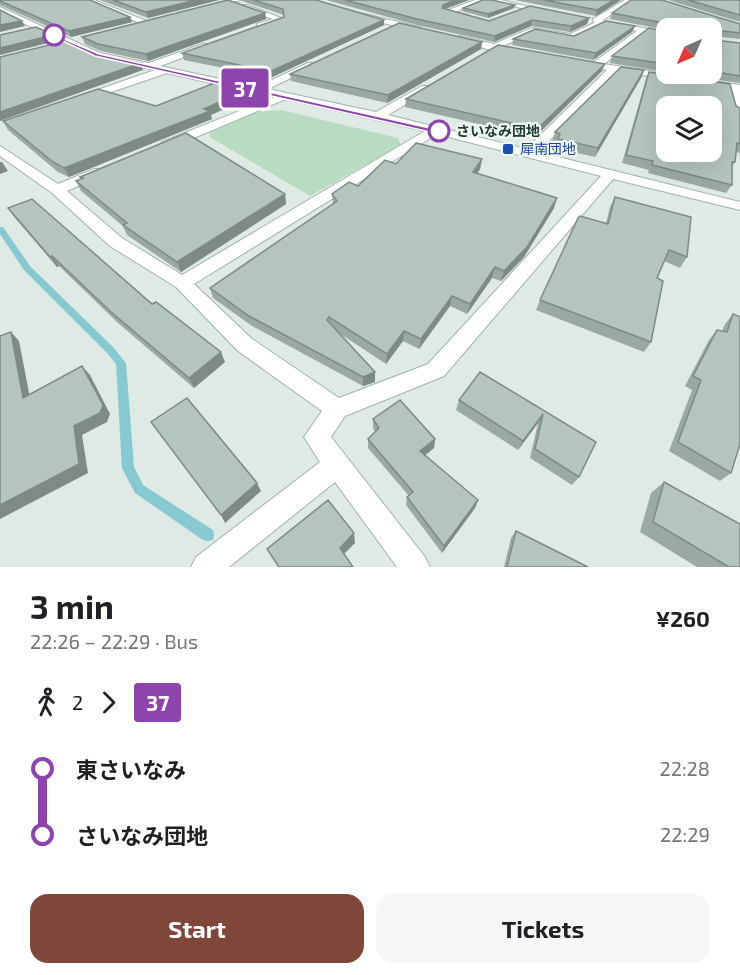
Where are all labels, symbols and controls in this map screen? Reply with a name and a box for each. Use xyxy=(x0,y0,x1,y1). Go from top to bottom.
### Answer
north arrow xyxy=(656,18,722,84)
map controls xyxy=(656,18,722,162)
unlabelled marker xyxy=(43,24,65,46)
line badge: 37 xyxy=(218,68,272,107)
text: 37 xyxy=(234,76,257,101)
button: layers xyxy=(656,96,722,162)
marker: さいなみ団地 xyxy=(428,120,450,142)
place label: さいなみ団地 xyxy=(456,122,540,139)
place label: 犀南団地 xyxy=(520,140,576,157)
marker: 犀南団地 xyxy=(501,142,515,156)
text: 3 min xyxy=(30,586,114,626)
text: ¥260 xyxy=(656,605,710,631)
text: 22:26 – 22:29 · Bus xyxy=(30,629,198,653)
icon: walk xyxy=(30,686,63,719)
icon: forward xyxy=(92,686,125,719)
text: 2 xyxy=(72,690,83,714)
text: 37 xyxy=(146,690,169,715)
text: 東さいなみ xyxy=(76,756,186,782)
text: 22:28 xyxy=(659,756,710,780)
text: さいなみ団地 xyxy=(76,822,208,848)
text: 22:29 xyxy=(660,822,710,846)
button: Start xyxy=(30,894,364,963)
button: Tickets xyxy=(376,894,710,963)

